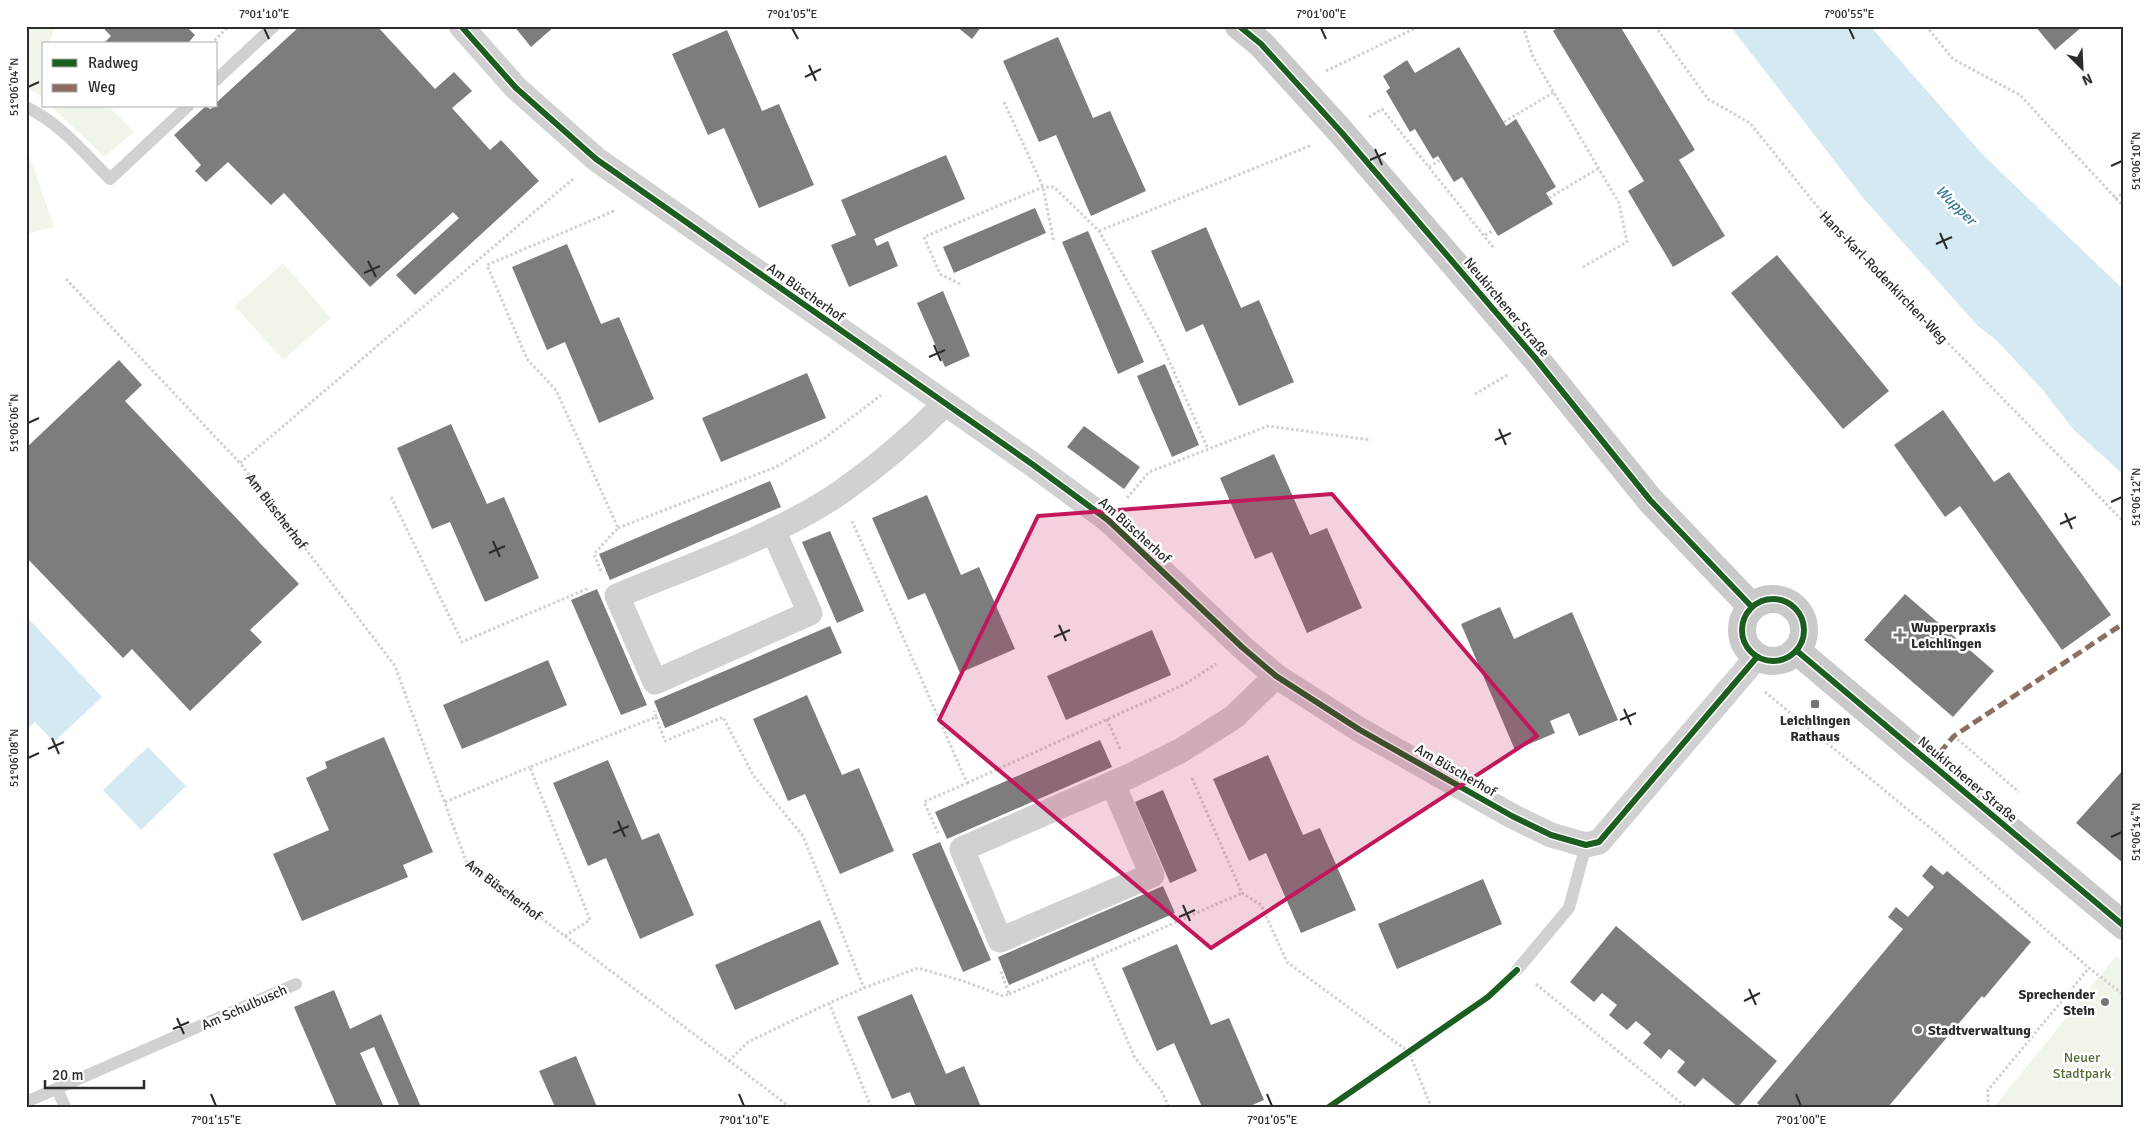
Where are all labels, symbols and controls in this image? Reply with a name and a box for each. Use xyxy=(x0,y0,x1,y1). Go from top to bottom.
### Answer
text: 7°01'10"E xyxy=(239,7,290,22)
text: 7°01'05"E xyxy=(767,7,818,22)
text: 7°01'00"E xyxy=(1296,7,1347,22)
text: 7°00'55"E xyxy=(1824,7,1875,22)
legend xyxy=(42,42,218,108)
north arrow xyxy=(2058,42,2108,92)
text: Radweg xyxy=(88,54,139,72)
text: 51°06'04"N xyxy=(7,58,22,116)
text: N xyxy=(2079,70,2095,89)
text: Weg xyxy=(88,78,116,96)
text: 51°06'10"N xyxy=(2129,132,2144,190)
water label: Wupper xyxy=(1932,181,1982,230)
street label: Hans-Karl-Rodenkirchen-Weg xyxy=(1816,208,1951,347)
street label: Neukirchener Straße xyxy=(1460,254,1553,360)
street label: Am Büscherhof xyxy=(764,259,849,326)
text: 51°06'06"N xyxy=(7,394,22,452)
text: 51°06'12"N xyxy=(2129,468,2144,526)
street label: Am Büscherhof xyxy=(242,470,311,554)
street label: Am Büscherhof xyxy=(1095,494,1175,568)
place label: Wupperpraxis Leichlingen xyxy=(1911,619,1996,652)
marker: Wupperpraxis Leichlingen xyxy=(1893,628,1907,642)
marker: Leichlingen Rathaus xyxy=(1809,698,1821,710)
place label: Leichlingen Rathaus xyxy=(1780,712,1851,745)
text: 51°06'08"N xyxy=(7,729,22,787)
street label: Neukirchener Straße xyxy=(1915,733,2021,826)
street label: Am Büscherhof xyxy=(1412,740,1501,801)
text: 51°06'14"N xyxy=(2129,803,2144,861)
street label: Am Büscherhof xyxy=(462,856,546,925)
street label: Am Schulbusch xyxy=(199,981,290,1034)
place label: Sprechender Stein xyxy=(2018,986,2095,1019)
marker: Sprechender Stein xyxy=(2099,996,2111,1008)
place label: Stadtverwaltung xyxy=(1928,1022,2031,1039)
marker: Stadtverwaltung xyxy=(1912,1024,1924,1036)
park label: Neuer Stadtpark xyxy=(2053,1049,2111,1082)
scale bar xyxy=(45,1058,144,1090)
text: 20 m xyxy=(52,1066,83,1084)
text: 7°01'15"E xyxy=(191,1113,242,1128)
text: 7°01'10"E xyxy=(719,1113,770,1128)
text: 7°01'05"E xyxy=(1247,1113,1298,1128)
text: 7°01'00"E xyxy=(1776,1113,1827,1128)

